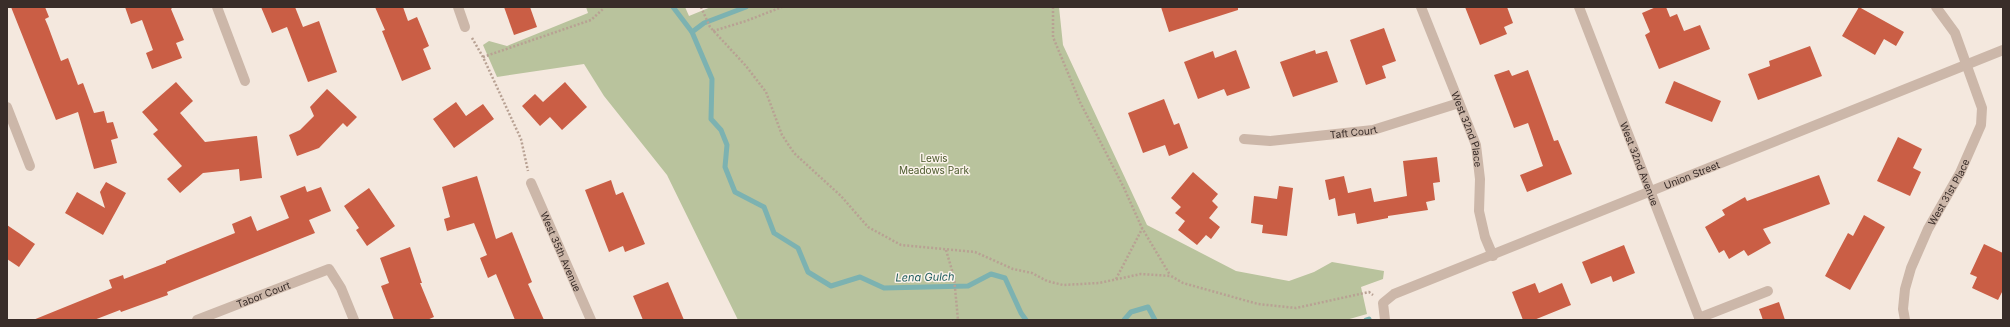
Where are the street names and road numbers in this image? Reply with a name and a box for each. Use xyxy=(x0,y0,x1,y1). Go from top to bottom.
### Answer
street label: West 32nd Place xyxy=(1449,89,1485,168)
street label: West 32nd Avenue xyxy=(1618,120,1661,207)
street label: Taft Court xyxy=(1329,123,1379,141)
street label: West 31st Place xyxy=(1925,157,1972,227)
street label: Union Street xyxy=(1662,158,1722,191)
street label: West 35th Avenue xyxy=(538,210,584,294)
street label: Tabor Court xyxy=(235,278,292,310)

